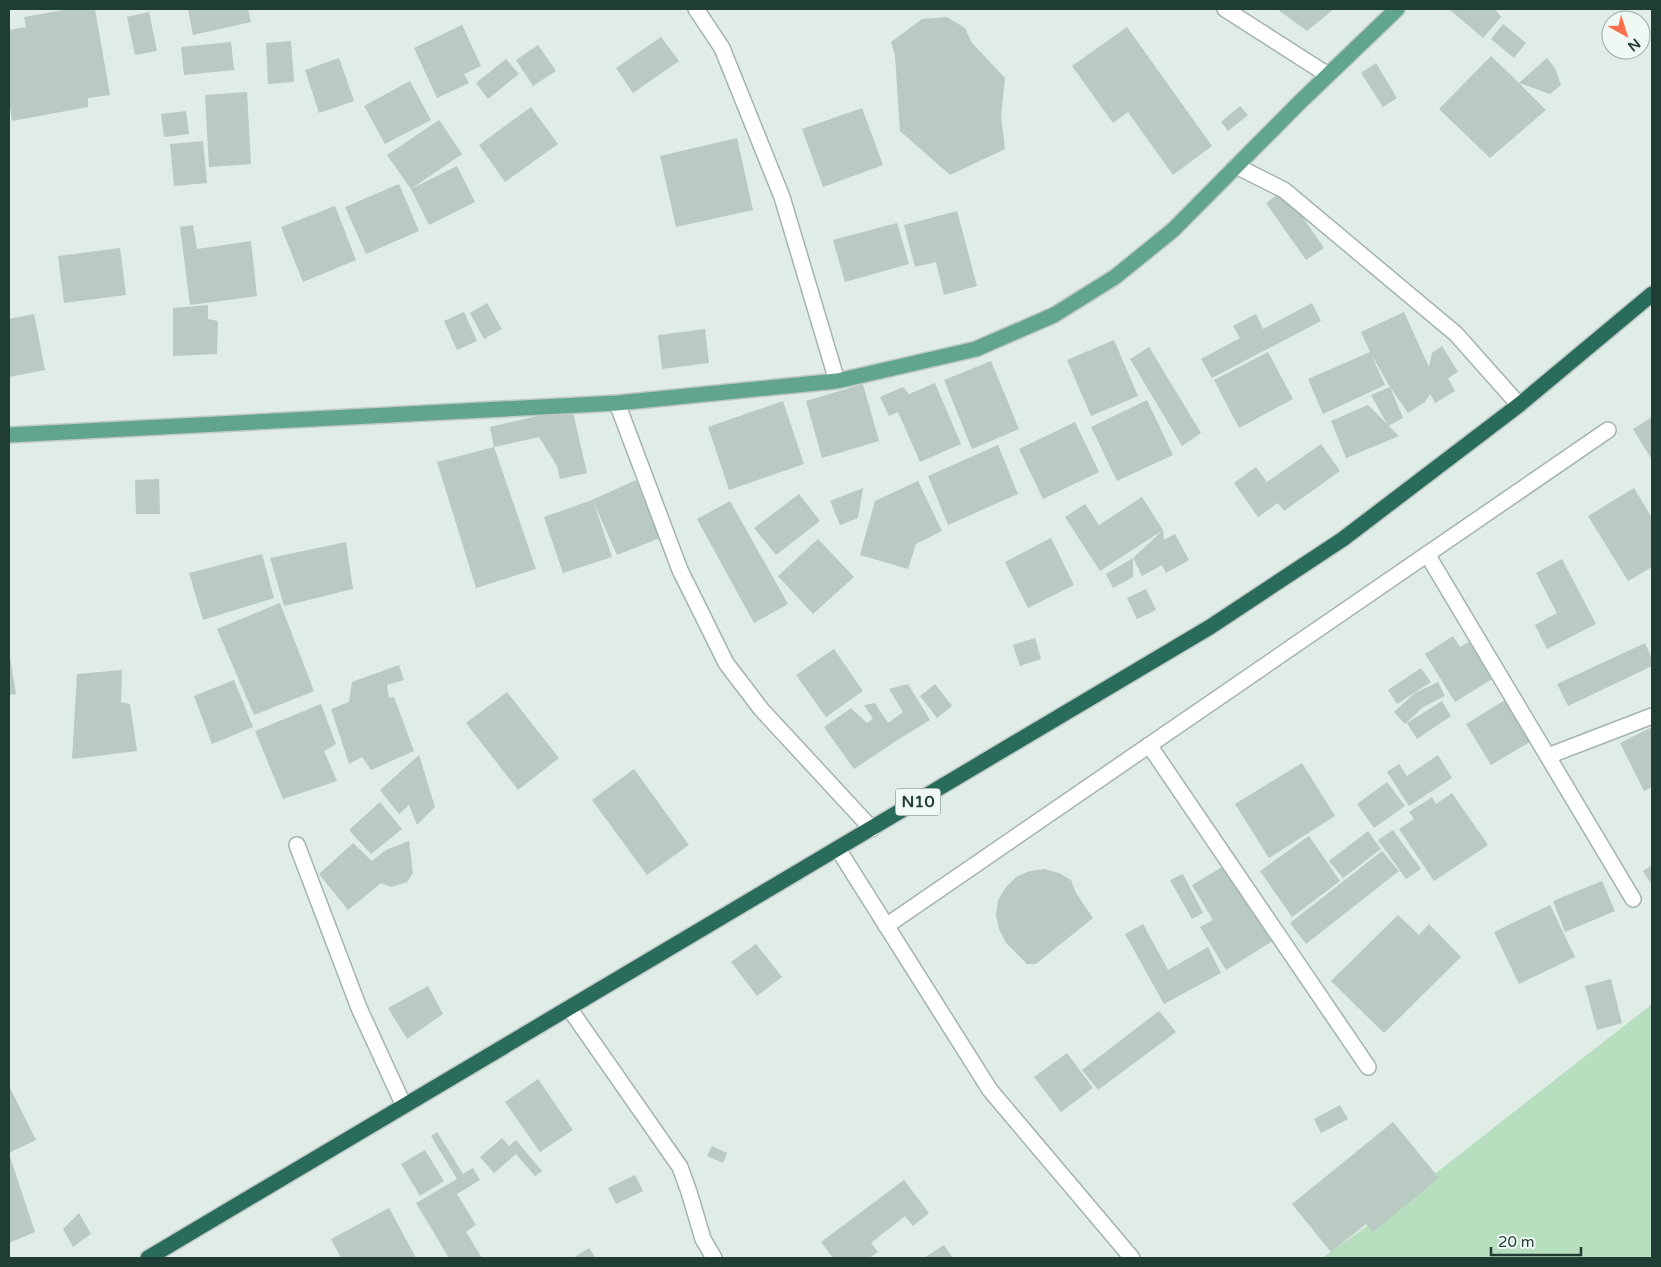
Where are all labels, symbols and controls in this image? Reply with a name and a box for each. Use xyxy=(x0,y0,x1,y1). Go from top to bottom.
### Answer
north arrow xyxy=(1601,10,1651,60)
text: N xyxy=(1624,35,1644,55)
road number: N10 xyxy=(896,789,940,816)
scale bar xyxy=(1491,1224,1581,1256)
text: 20 m xyxy=(1498,1233,1535,1251)

